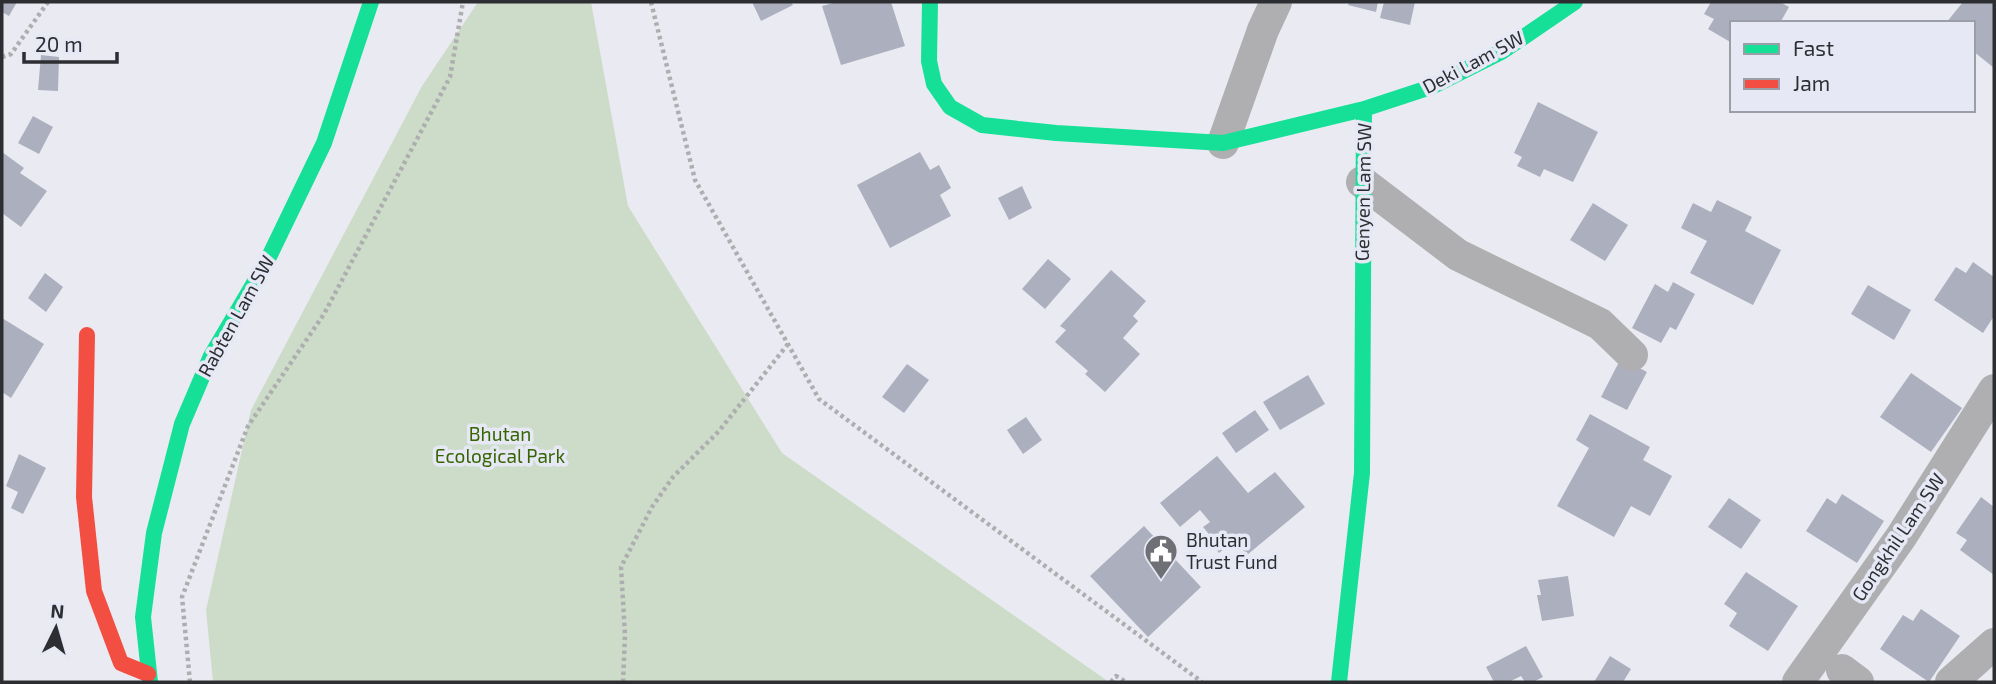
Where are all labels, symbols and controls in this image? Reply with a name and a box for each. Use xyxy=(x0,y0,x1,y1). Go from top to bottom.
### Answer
scale bar xyxy=(24,21,117,65)
legend xyxy=(1730,21,1975,112)
street label: Deki Lam SW xyxy=(1418,25,1527,98)
text: 20 m xyxy=(35,31,83,56)
text: Fast xyxy=(1793,35,1834,60)
text: Jam xyxy=(1793,70,1830,95)
street label: Genyen Lam SW xyxy=(1350,123,1375,261)
street label: Rabten Lam SW xyxy=(193,251,278,381)
park label: Bhutan Ecological Park xyxy=(435,422,565,467)
street label: Gongkhil Lam SW xyxy=(1846,469,1949,605)
place label: Bhutan Trust Fund xyxy=(1186,528,1278,573)
public building icon: Bhutan Trust Fund xyxy=(1142,532,1180,581)
north arrow xyxy=(21,593,91,663)
text: N xyxy=(50,599,65,623)

